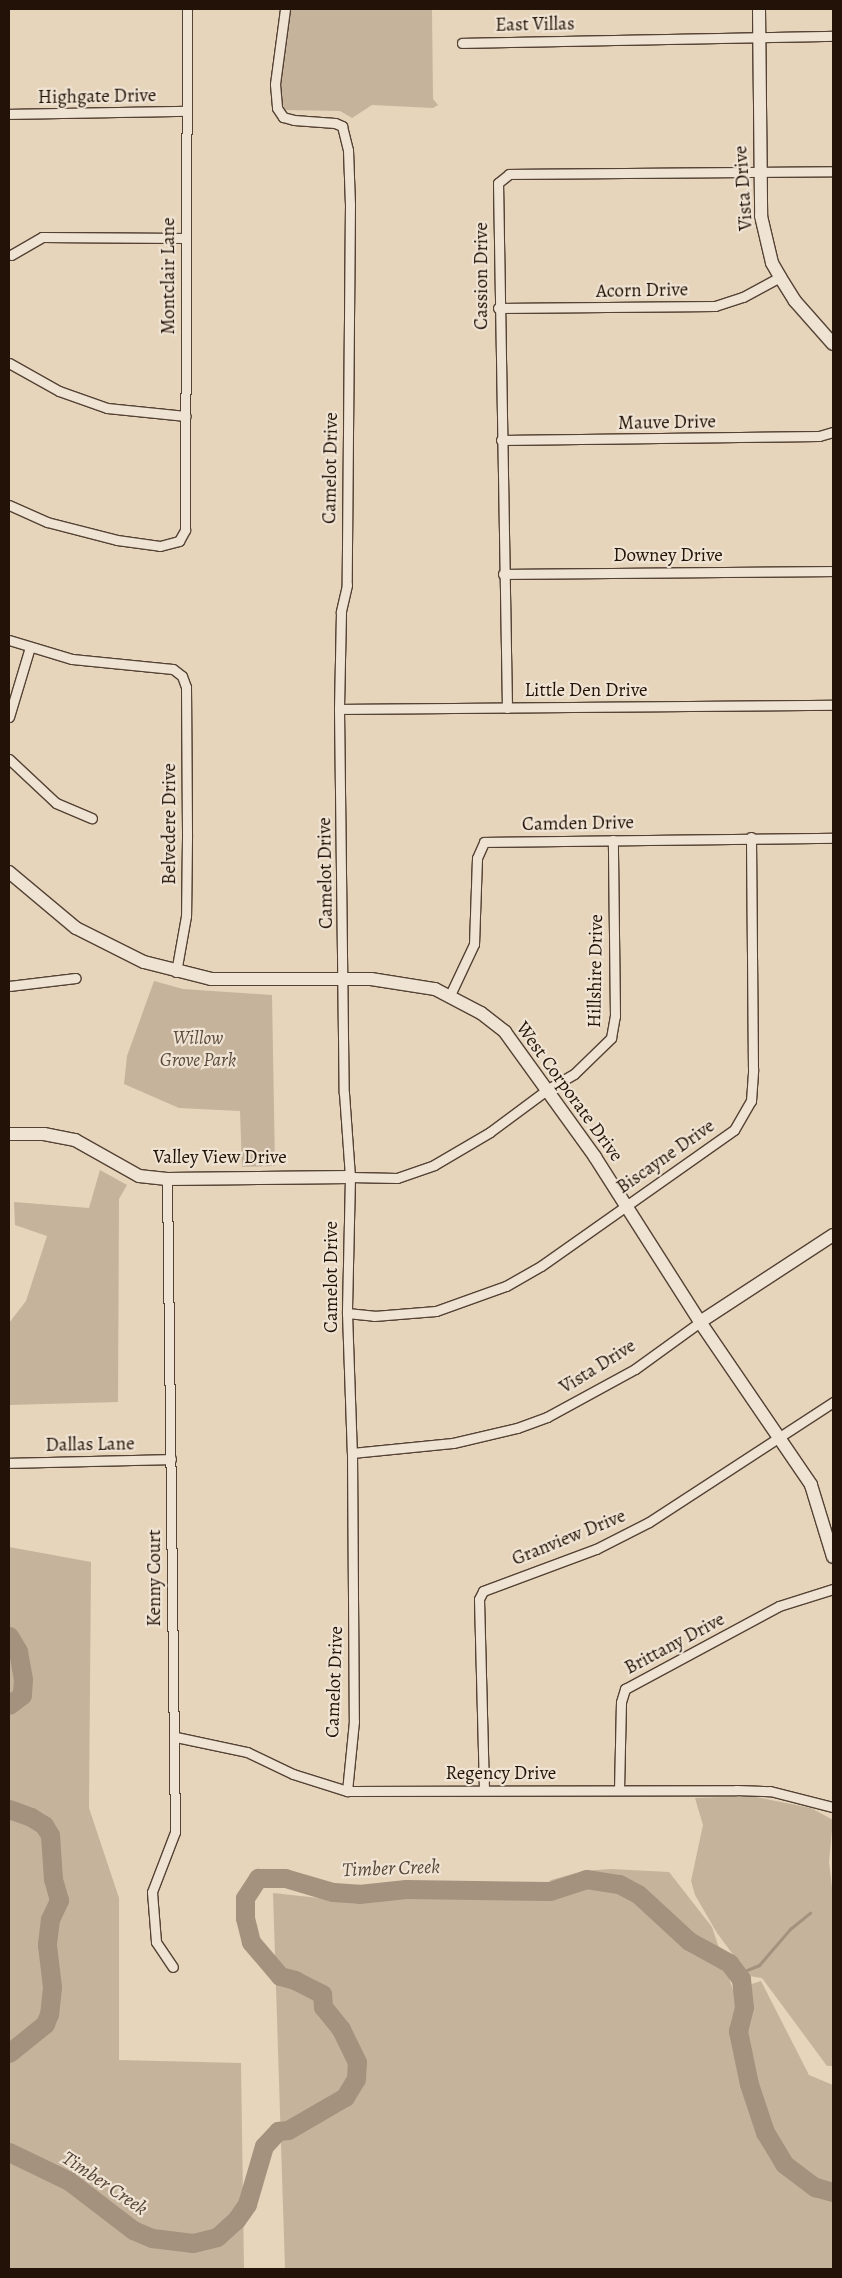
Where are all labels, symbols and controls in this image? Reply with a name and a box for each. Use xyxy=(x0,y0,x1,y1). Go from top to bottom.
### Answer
street label: East Villas xyxy=(495,13,575,37)
street label: Highgate Drive xyxy=(38,85,156,109)
street label: Vista Drive xyxy=(730,145,758,231)
street label: Montclair Lane xyxy=(158,217,180,335)
street label: Cassion Drive xyxy=(471,222,493,330)
street label: Acorn Drive xyxy=(596,279,688,303)
street label: Mauve Drive xyxy=(618,411,716,435)
street label: Camelot Drive xyxy=(319,412,343,524)
street label: Downey Drive xyxy=(613,545,723,567)
street label: Little Den Drive xyxy=(524,680,648,702)
street label: Belvedere Drive xyxy=(159,763,181,885)
street label: Camden Drive xyxy=(522,812,634,836)
street label: Camelot Drive xyxy=(314,817,338,929)
street label: Hillshire Drive xyxy=(584,914,608,1028)
street label: West Corporate Drive xyxy=(511,1018,627,1166)
park label: Willow Grove Park xyxy=(160,1028,236,1072)
street label: Biscayne Drive xyxy=(613,1115,719,1199)
street label: Valley View Drive xyxy=(153,1147,287,1169)
street label: Camelot Drive xyxy=(321,1221,343,1333)
street label: Vista Drive xyxy=(556,1335,640,1399)
street label: Dallas Lane xyxy=(45,1433,135,1457)
street label: Granview Drive xyxy=(509,1505,629,1571)
street label: Kenny Court xyxy=(144,1529,166,1627)
street label: Brittany Drive xyxy=(621,1608,729,1680)
street label: Camelot Drive xyxy=(322,1626,348,1738)
street label: Regency Drive xyxy=(446,1763,556,1785)
water label: Timber Creek xyxy=(342,1854,440,1882)
water label: Timber Creek xyxy=(58,2146,152,2220)

